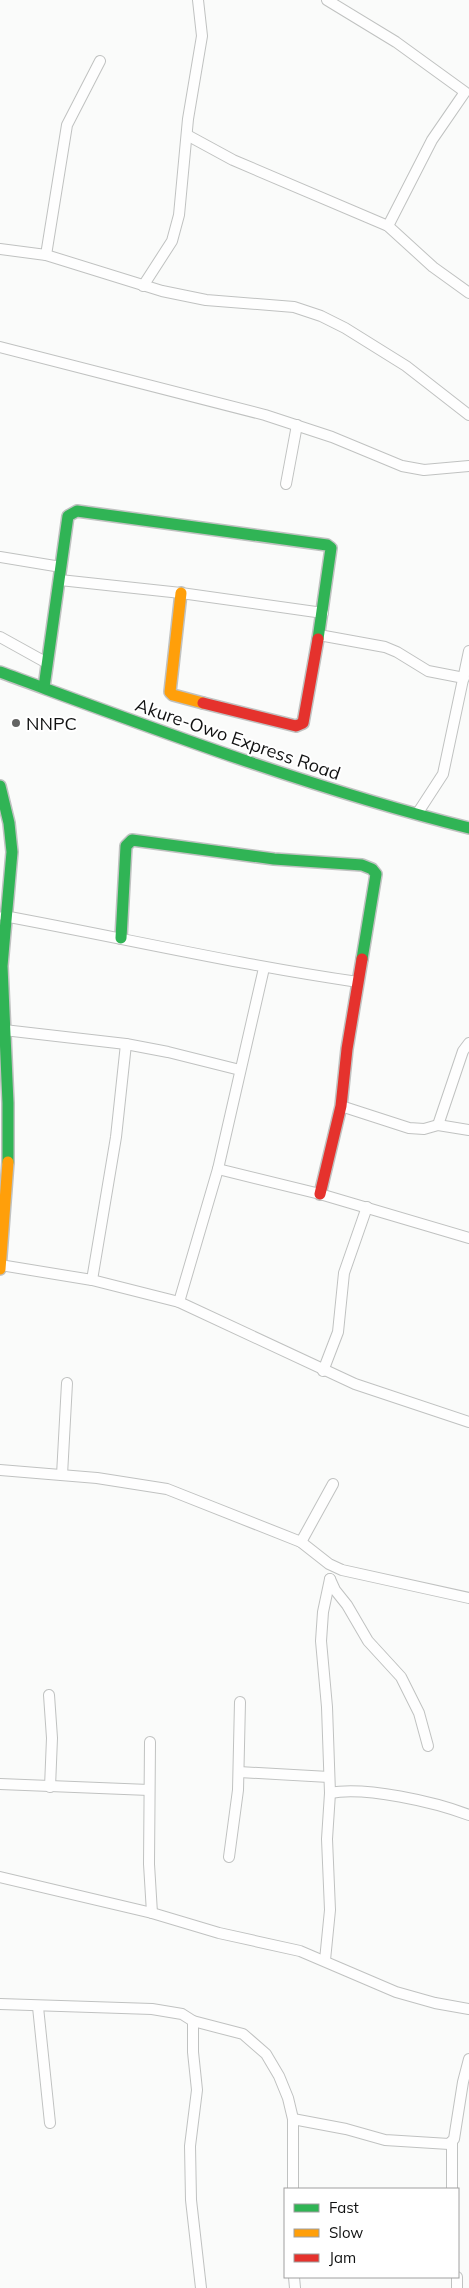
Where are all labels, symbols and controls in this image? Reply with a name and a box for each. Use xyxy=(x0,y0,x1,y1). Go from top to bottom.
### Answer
street label: Akure-Owo Express Road xyxy=(132,693,344,785)
place label: NNPC xyxy=(26,712,77,735)
marker: NNPC xyxy=(10,717,22,729)
legend xyxy=(284,2188,459,2278)
text: Fast xyxy=(329,2198,359,2217)
text: Slow xyxy=(329,2223,363,2242)
text: Jam xyxy=(329,2248,356,2267)

